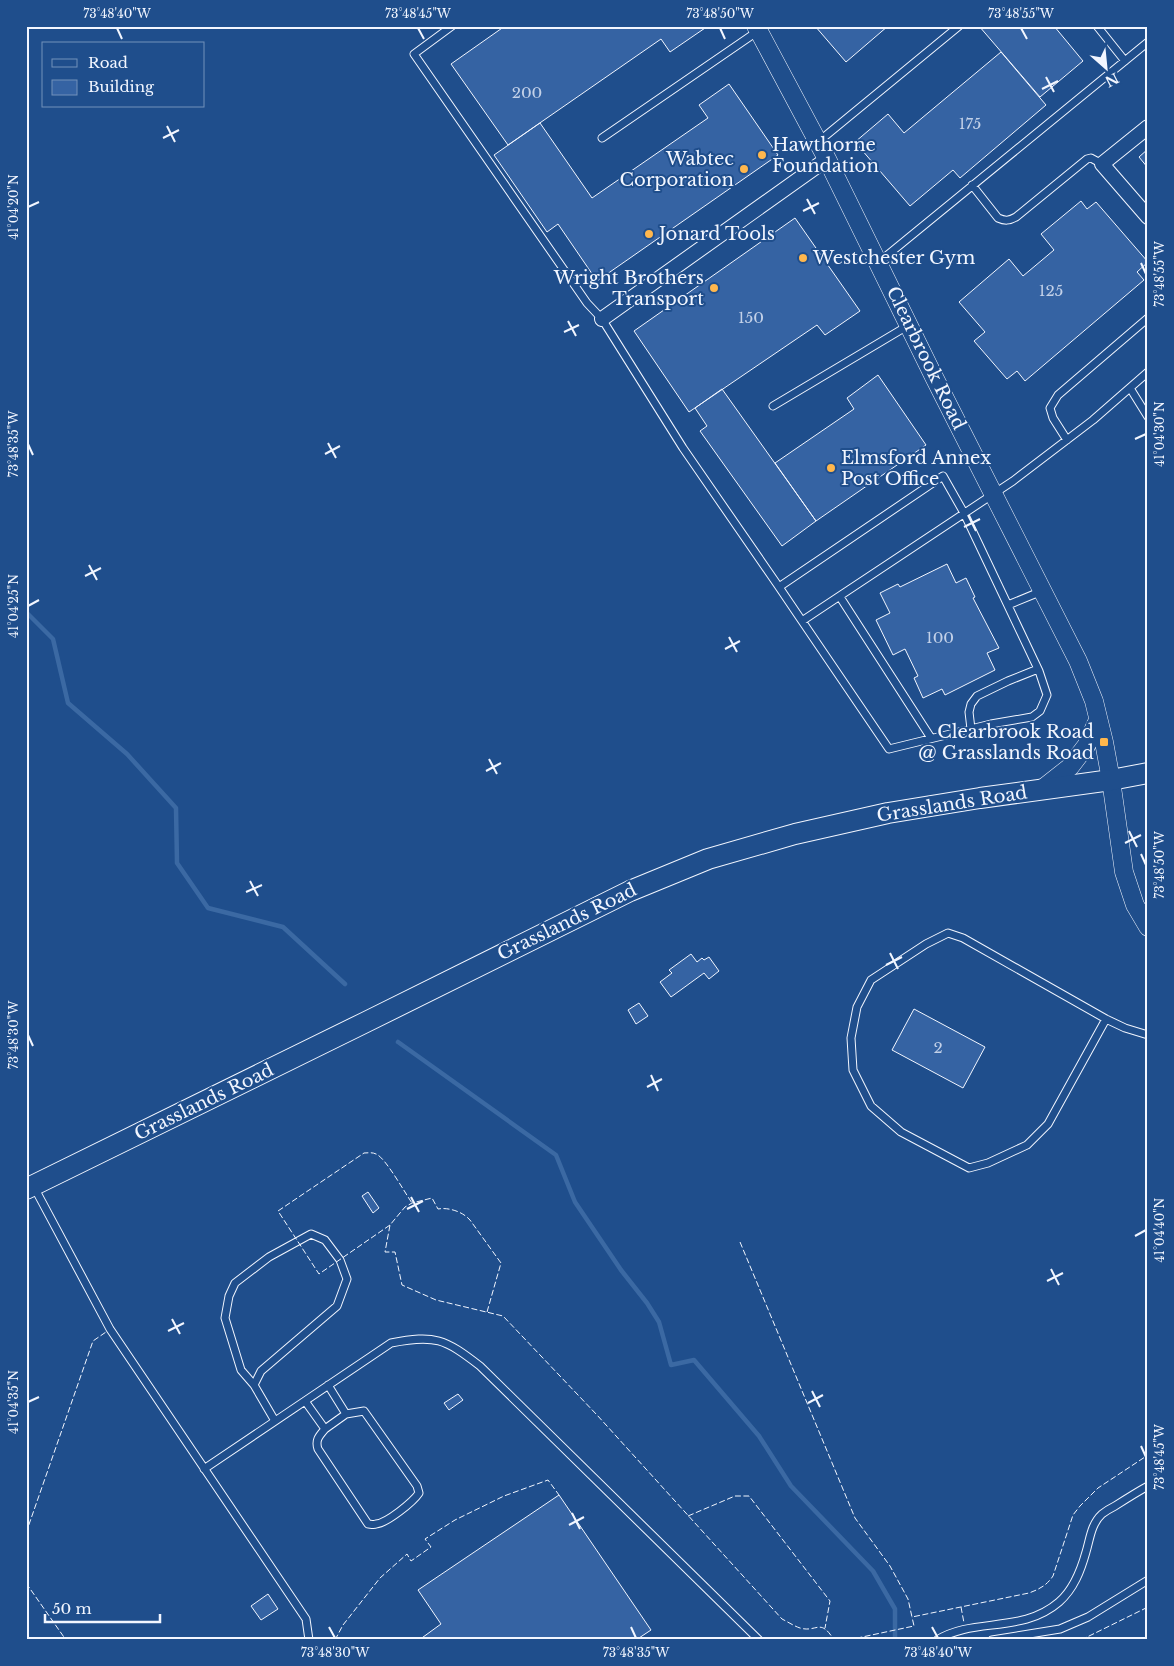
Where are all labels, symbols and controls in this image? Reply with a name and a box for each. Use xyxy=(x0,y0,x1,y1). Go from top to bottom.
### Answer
text: 73°48'40"W xyxy=(83,6,152,21)
text: 73°48'45"W xyxy=(385,6,452,21)
text: 73°48'50"W xyxy=(686,6,755,21)
text: 73°48'55"W xyxy=(988,6,1055,21)
legend xyxy=(42,42,205,108)
north arrow xyxy=(1082,42,1132,92)
text: Road xyxy=(88,53,128,72)
text: N xyxy=(1102,69,1122,91)
text: Building xyxy=(88,77,155,96)
house number: 200 xyxy=(512,83,542,102)
house number: 175 xyxy=(959,114,981,133)
place label: Hawthorne Foundation xyxy=(772,134,879,177)
place label: Wabtec Corporation xyxy=(620,148,734,191)
marker: Hawthorne Foundation xyxy=(756,149,768,161)
marker: Wabtec Corporation xyxy=(738,163,750,175)
text: 41°04'20"N xyxy=(6,174,21,240)
place label: Jonard Tools xyxy=(657,223,775,245)
marker: Jonard Tools xyxy=(643,228,655,240)
text: 73°48'55"W xyxy=(1152,240,1167,307)
place label: Westchester Gym xyxy=(812,247,975,269)
marker: Westchester Gym xyxy=(797,252,809,264)
place label: Wright Brothers Transport xyxy=(553,267,704,310)
house number: 125 xyxy=(1039,281,1063,300)
marker: Wright Brothers Transport xyxy=(708,282,720,294)
street label: Clearbrook Road xyxy=(882,283,970,433)
house number: 150 xyxy=(738,308,764,327)
text: 41°04'30"N xyxy=(1152,401,1167,467)
text: 73°48'35"W xyxy=(6,410,21,477)
place label: Elmsford Annex Post Office xyxy=(841,447,991,490)
marker: Elmsford Annex Post Office xyxy=(825,462,837,474)
text: 41°04'25"N xyxy=(6,574,21,638)
house number: 100 xyxy=(926,628,954,647)
place label: Clearbrook Road @ Grasslands Road xyxy=(918,721,1094,764)
marker: Clearbrook Road @ Grasslands Road xyxy=(1098,736,1110,748)
street label: Grasslands Road xyxy=(875,781,1029,827)
text: 73°48'50"W xyxy=(1152,830,1167,899)
street label: Grasslands Road xyxy=(494,879,640,965)
text: 73°48'30"W xyxy=(6,1000,21,1069)
house number: 2 xyxy=(933,1038,943,1057)
street label: Grasslands Road xyxy=(131,1059,277,1145)
text: 41°04'40"N xyxy=(1152,1197,1167,1262)
text: 41°04'35"N xyxy=(6,1370,21,1434)
text: 73°48'45"W xyxy=(1152,1423,1167,1490)
scale bar xyxy=(45,1591,160,1623)
text: 50 m xyxy=(52,1599,92,1618)
text: 73°48'30"W xyxy=(301,1645,370,1660)
text: 73°48'35"W xyxy=(603,1645,670,1660)
text: 73°48'40"W xyxy=(904,1645,973,1660)

